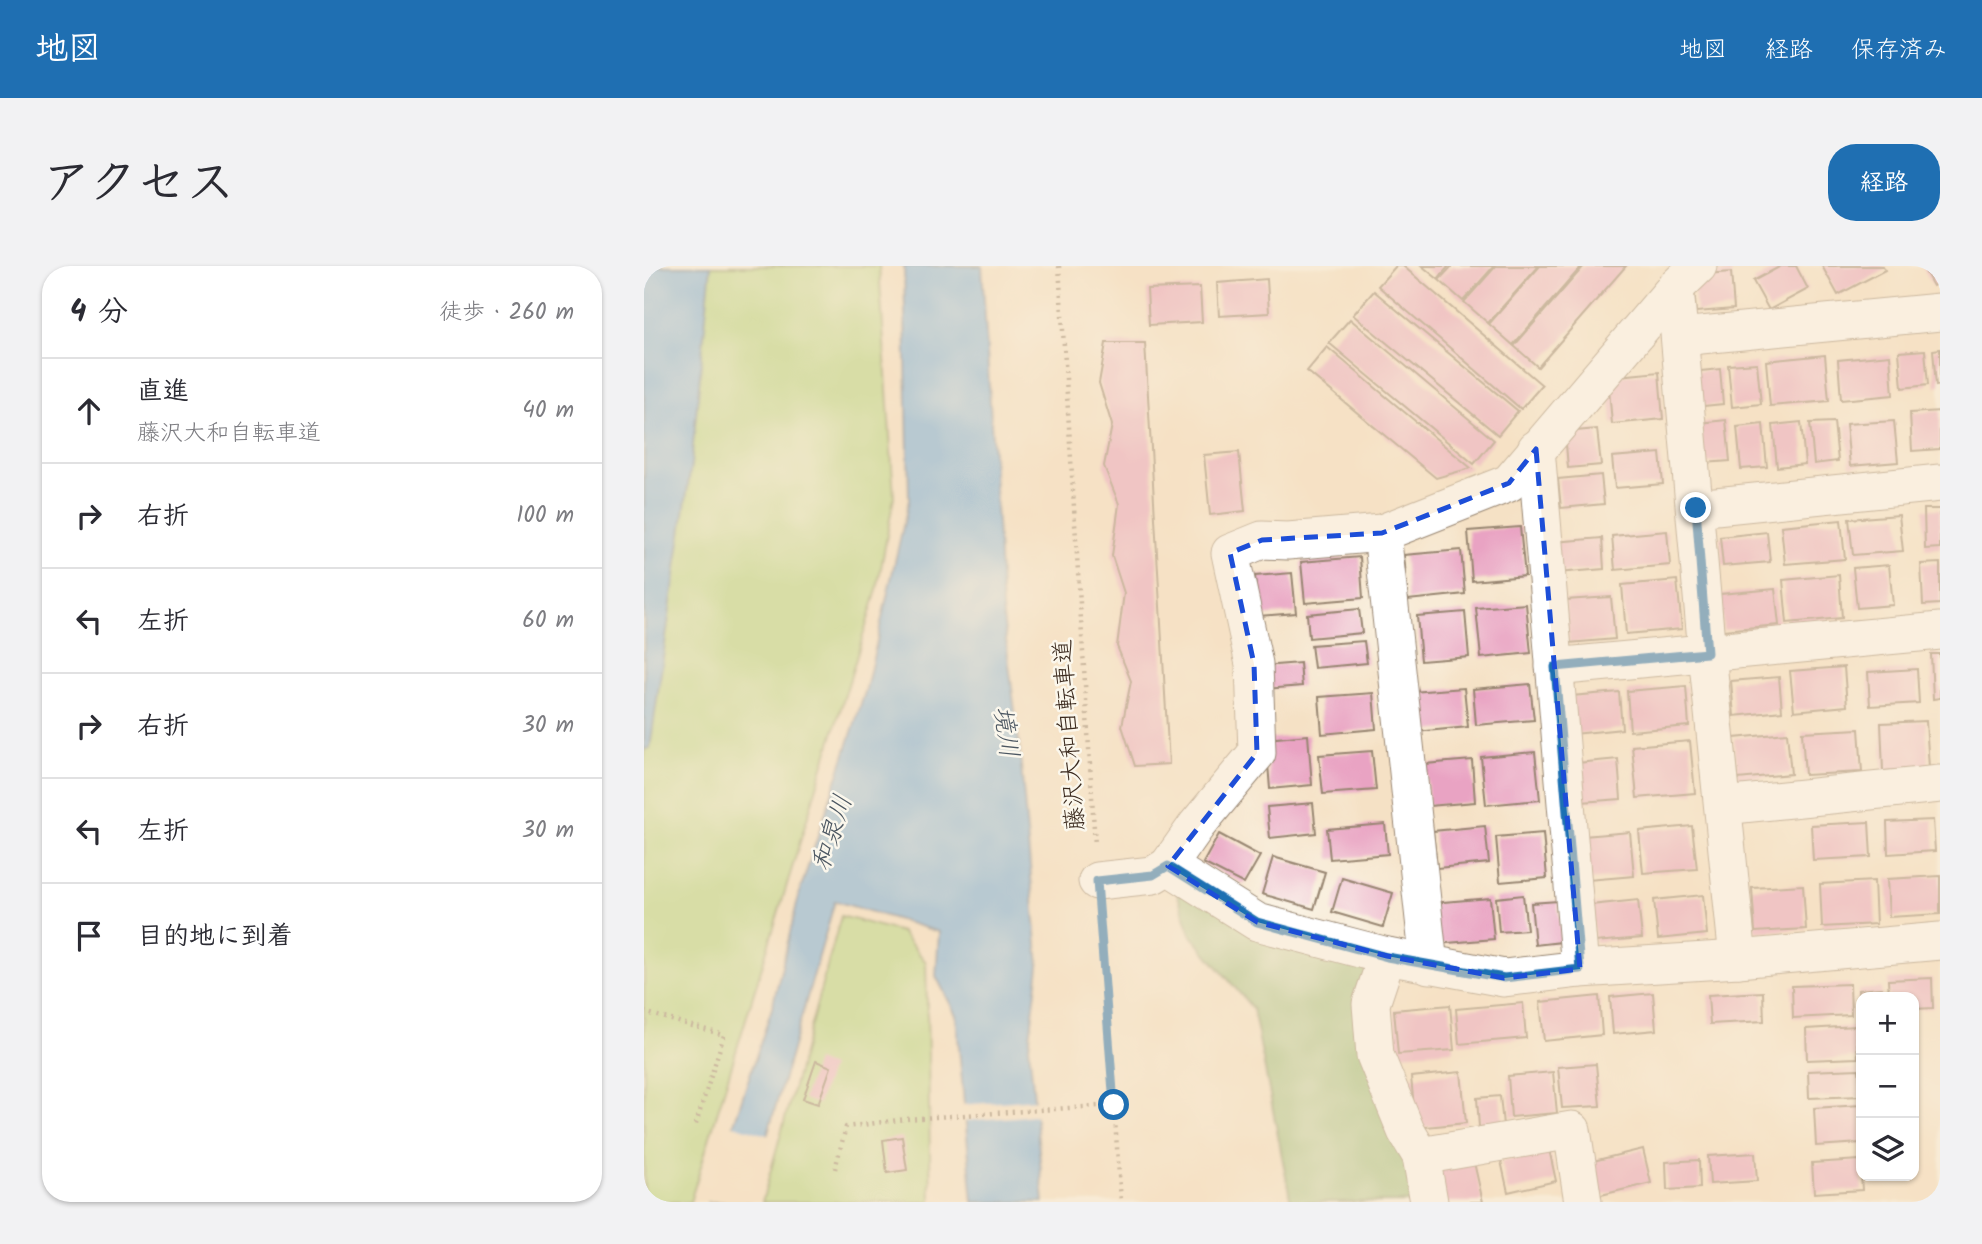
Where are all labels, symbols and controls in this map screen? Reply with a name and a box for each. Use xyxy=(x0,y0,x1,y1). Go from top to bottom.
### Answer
text: 地図 xyxy=(35,24,101,77)
text: 地図 xyxy=(1679,31,1727,70)
text: 経路 xyxy=(1765,31,1813,70)
text: 保存済み xyxy=(1851,31,1947,70)
button: 経路 xyxy=(1828,144,1940,221)
text: アクセス xyxy=(42,146,235,224)
text: 4 分 xyxy=(70,289,128,337)
text: 徒歩 · 260 m xyxy=(439,295,574,331)
text: 直進 xyxy=(137,371,189,413)
icon: ahead xyxy=(70,392,108,430)
text: 40 m xyxy=(522,393,574,429)
text: 藤沢大和自転車道 xyxy=(137,416,321,452)
route end xyxy=(1680,492,1711,523)
text: 右折 xyxy=(137,496,189,538)
icon: right xyxy=(70,497,108,535)
text: 100 m xyxy=(516,498,574,534)
text: 左折 xyxy=(137,601,189,643)
icon: left xyxy=(70,602,108,640)
text: 60 m xyxy=(522,603,574,639)
street label: 藤沢大和自転車道 xyxy=(1044,638,1096,832)
water label: 境川 xyxy=(981,703,1029,761)
text: 右折 xyxy=(137,706,189,748)
icon: right xyxy=(70,707,108,745)
text: 30 m xyxy=(522,708,574,744)
water label: 和泉川 xyxy=(801,789,865,877)
text: 左折 xyxy=(137,811,189,853)
icon: left xyxy=(70,812,108,850)
text: 30 m xyxy=(522,813,574,849)
text: 目的地に到着 xyxy=(137,916,293,958)
icon: arrive xyxy=(70,917,108,955)
map controls xyxy=(1856,992,1919,1181)
button: + xyxy=(1856,992,1919,1055)
button: − xyxy=(1856,1055,1919,1118)
route start xyxy=(1098,1089,1129,1120)
button: layers xyxy=(1856,1118,1919,1181)

